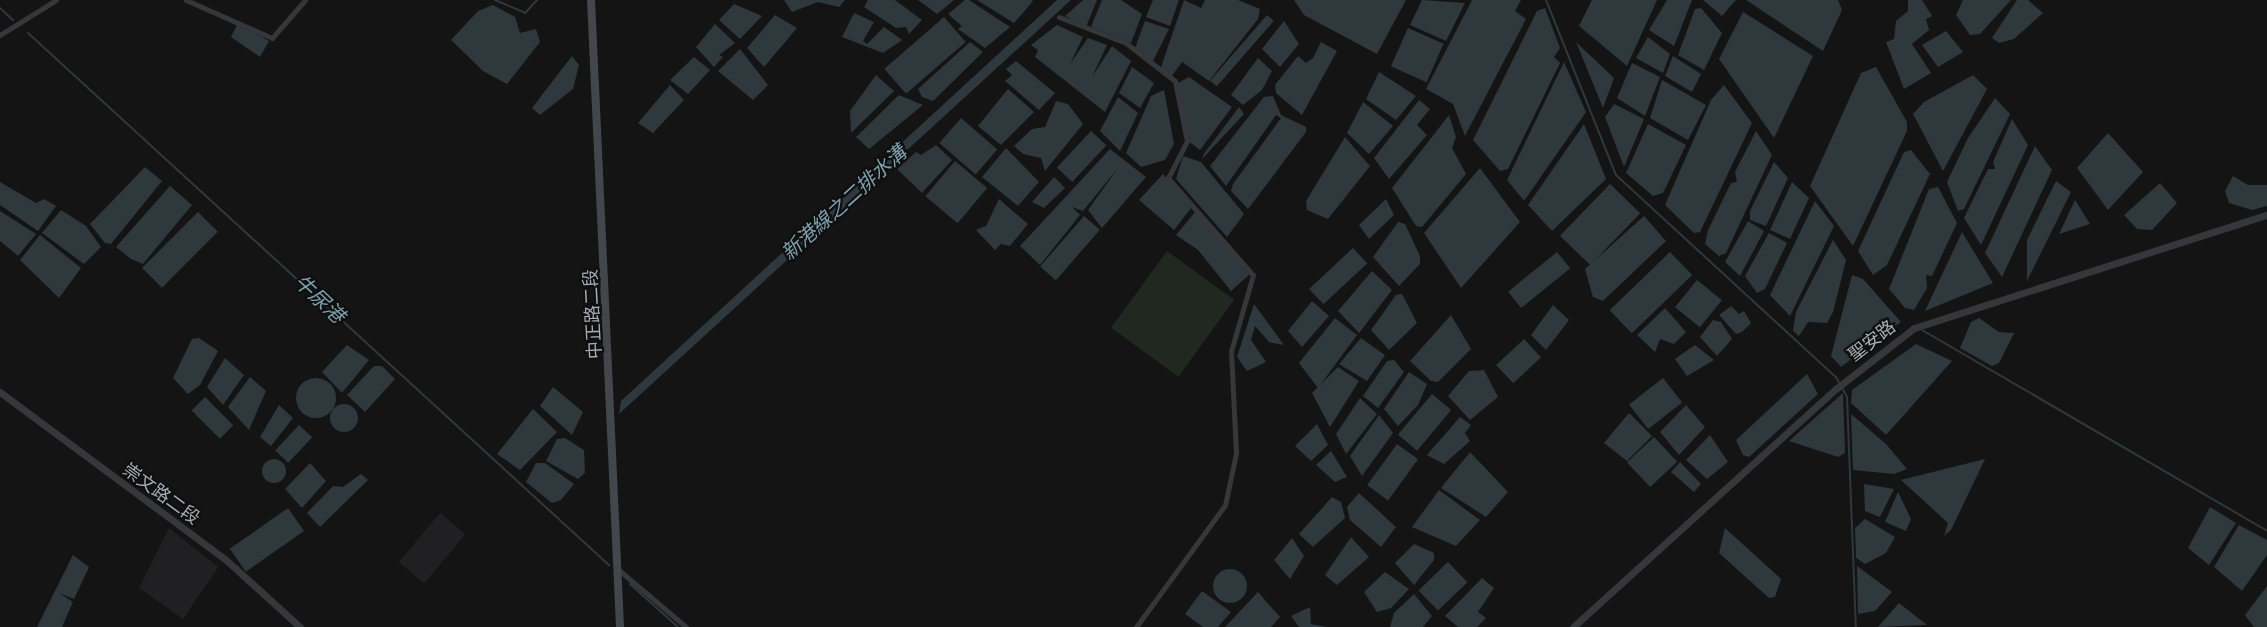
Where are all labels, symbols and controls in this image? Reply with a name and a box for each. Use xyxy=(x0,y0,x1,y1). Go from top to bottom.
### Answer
water label: 新港線之二排水溝 xyxy=(777,141,911,265)
street label: 中正路二段 xyxy=(580,268,606,360)
water label: 牛尿港 xyxy=(289,270,349,328)
street label: 聖安路 xyxy=(1844,316,1900,366)
street label: 崇文路二段 xyxy=(118,459,204,529)

